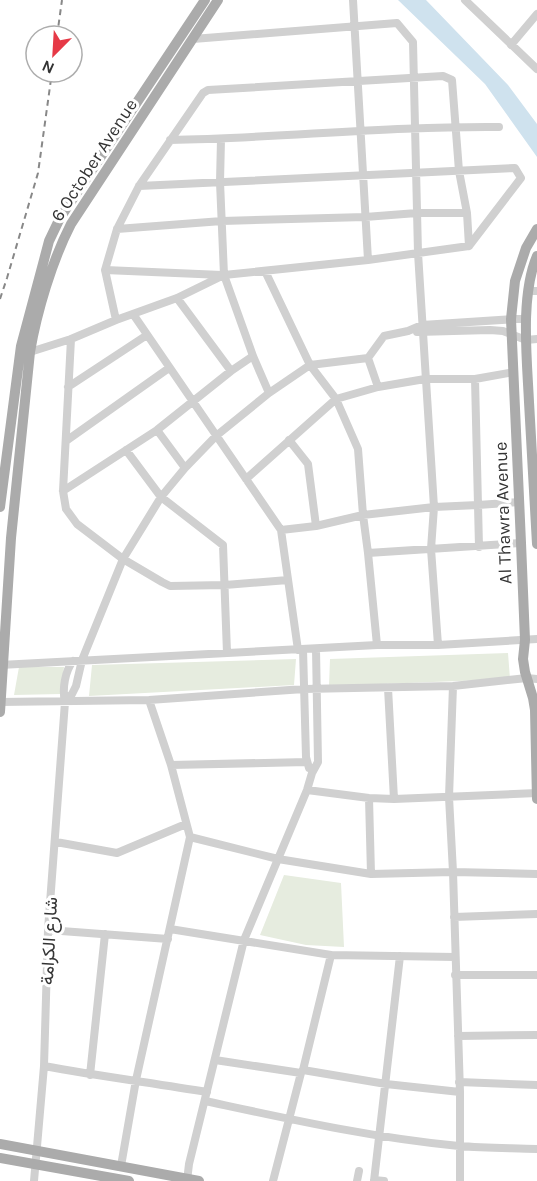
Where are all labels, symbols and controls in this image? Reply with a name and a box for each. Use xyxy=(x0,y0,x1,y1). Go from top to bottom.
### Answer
north arrow xyxy=(24,24,84,84)
text: N xyxy=(39,56,57,78)
street label: 6 October Avenue xyxy=(46,94,142,226)
street label: Al Thawra Avenue xyxy=(490,441,516,585)
street label: شارع الكرامة xyxy=(36,897,63,985)

